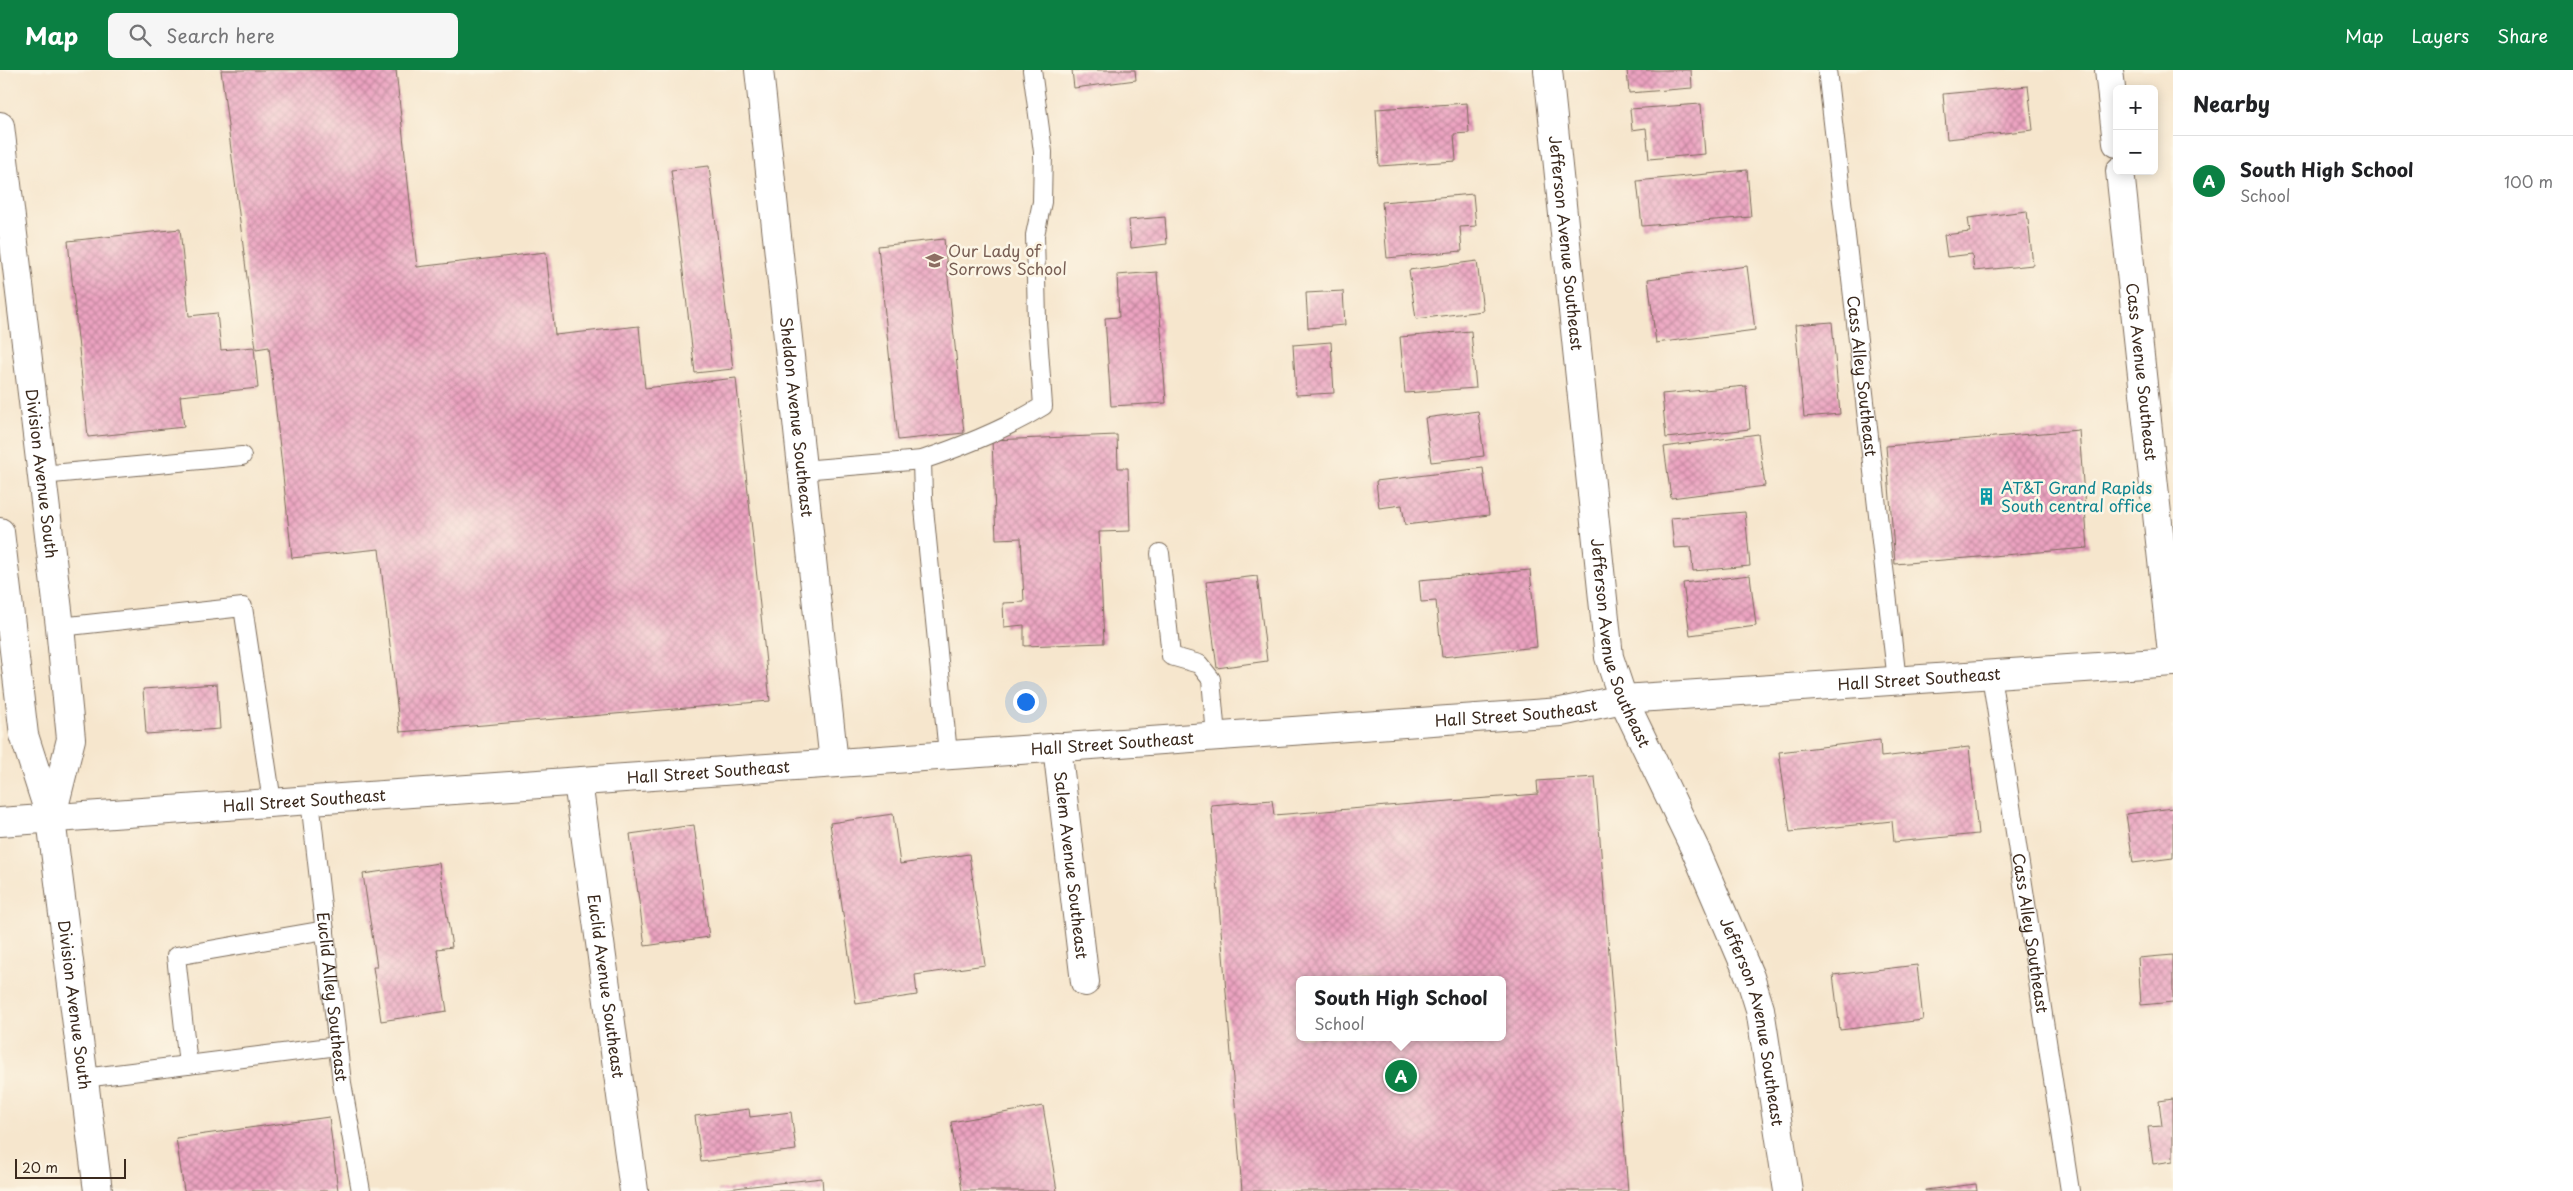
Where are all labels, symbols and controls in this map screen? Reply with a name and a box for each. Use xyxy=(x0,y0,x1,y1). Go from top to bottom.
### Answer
search box xyxy=(108,13,458,58)
text: Map xyxy=(25,17,78,53)
icon: search xyxy=(126,21,154,49)
text: Search here xyxy=(166,21,275,49)
text: Map xyxy=(2345,22,2384,49)
text: Layers xyxy=(2412,22,2469,49)
text: Share xyxy=(2497,22,2548,49)
map controls xyxy=(2113,85,2158,175)
button: + xyxy=(2113,85,2158,130)
text: Nearby xyxy=(2193,87,2270,119)
button: − xyxy=(2113,130,2158,175)
street label: Jefferson Avenue Southeast xyxy=(1544,134,1590,352)
text: South High School xyxy=(2240,155,2413,183)
text: A xyxy=(2203,169,2215,193)
text: 100 m xyxy=(2504,169,2553,193)
text: School xyxy=(2240,183,2290,207)
place label: Our Lady of Sorrows School xyxy=(948,238,1067,280)
school or university icon: Our Lady of Sorrows School xyxy=(924,250,944,270)
street label: Cass Avenue Southeast xyxy=(2121,281,2164,462)
street label: Cass Alley Southeast xyxy=(1842,294,1884,458)
street label: Sheldon Avenue Southeast xyxy=(775,316,820,518)
street label: Division Avenue South xyxy=(21,387,65,560)
place label: AT&T Grand Rapids South central office xyxy=(2001,475,2152,517)
building icon: AT&T Grand Rapids South central office xyxy=(1977,487,1997,507)
street label: Jefferson Avenue Southeast xyxy=(1586,537,1657,751)
street label: Hall Street Southeast xyxy=(1837,661,2001,696)
your location xyxy=(1013,689,1039,715)
street label: Hall Street Southeast xyxy=(1434,692,1599,732)
street label: Hall Street Southeast xyxy=(1030,725,1194,760)
street label: Hall Street Southeast xyxy=(626,753,790,789)
street label: Salem Avenue Southeast xyxy=(1049,770,1095,960)
street label: Hall Street Southeast xyxy=(222,782,386,817)
street label: Cass Alley Southeast xyxy=(2007,851,2056,1015)
street label: Euclid Avenue Southeast xyxy=(582,892,631,1080)
street label: Euclid Alley Southeast xyxy=(312,911,355,1083)
street label: Jefferson Avenue Southeast xyxy=(1715,913,1791,1128)
street label: Division Avenue South xyxy=(53,919,98,1091)
popup xyxy=(1296,976,1506,1041)
text: South High School xyxy=(1314,983,1488,1011)
text: School xyxy=(1314,1011,1365,1035)
pin: A xyxy=(1385,1057,1417,1095)
scale bar xyxy=(15,1156,126,1179)
text: 20 m xyxy=(22,1157,58,1178)

